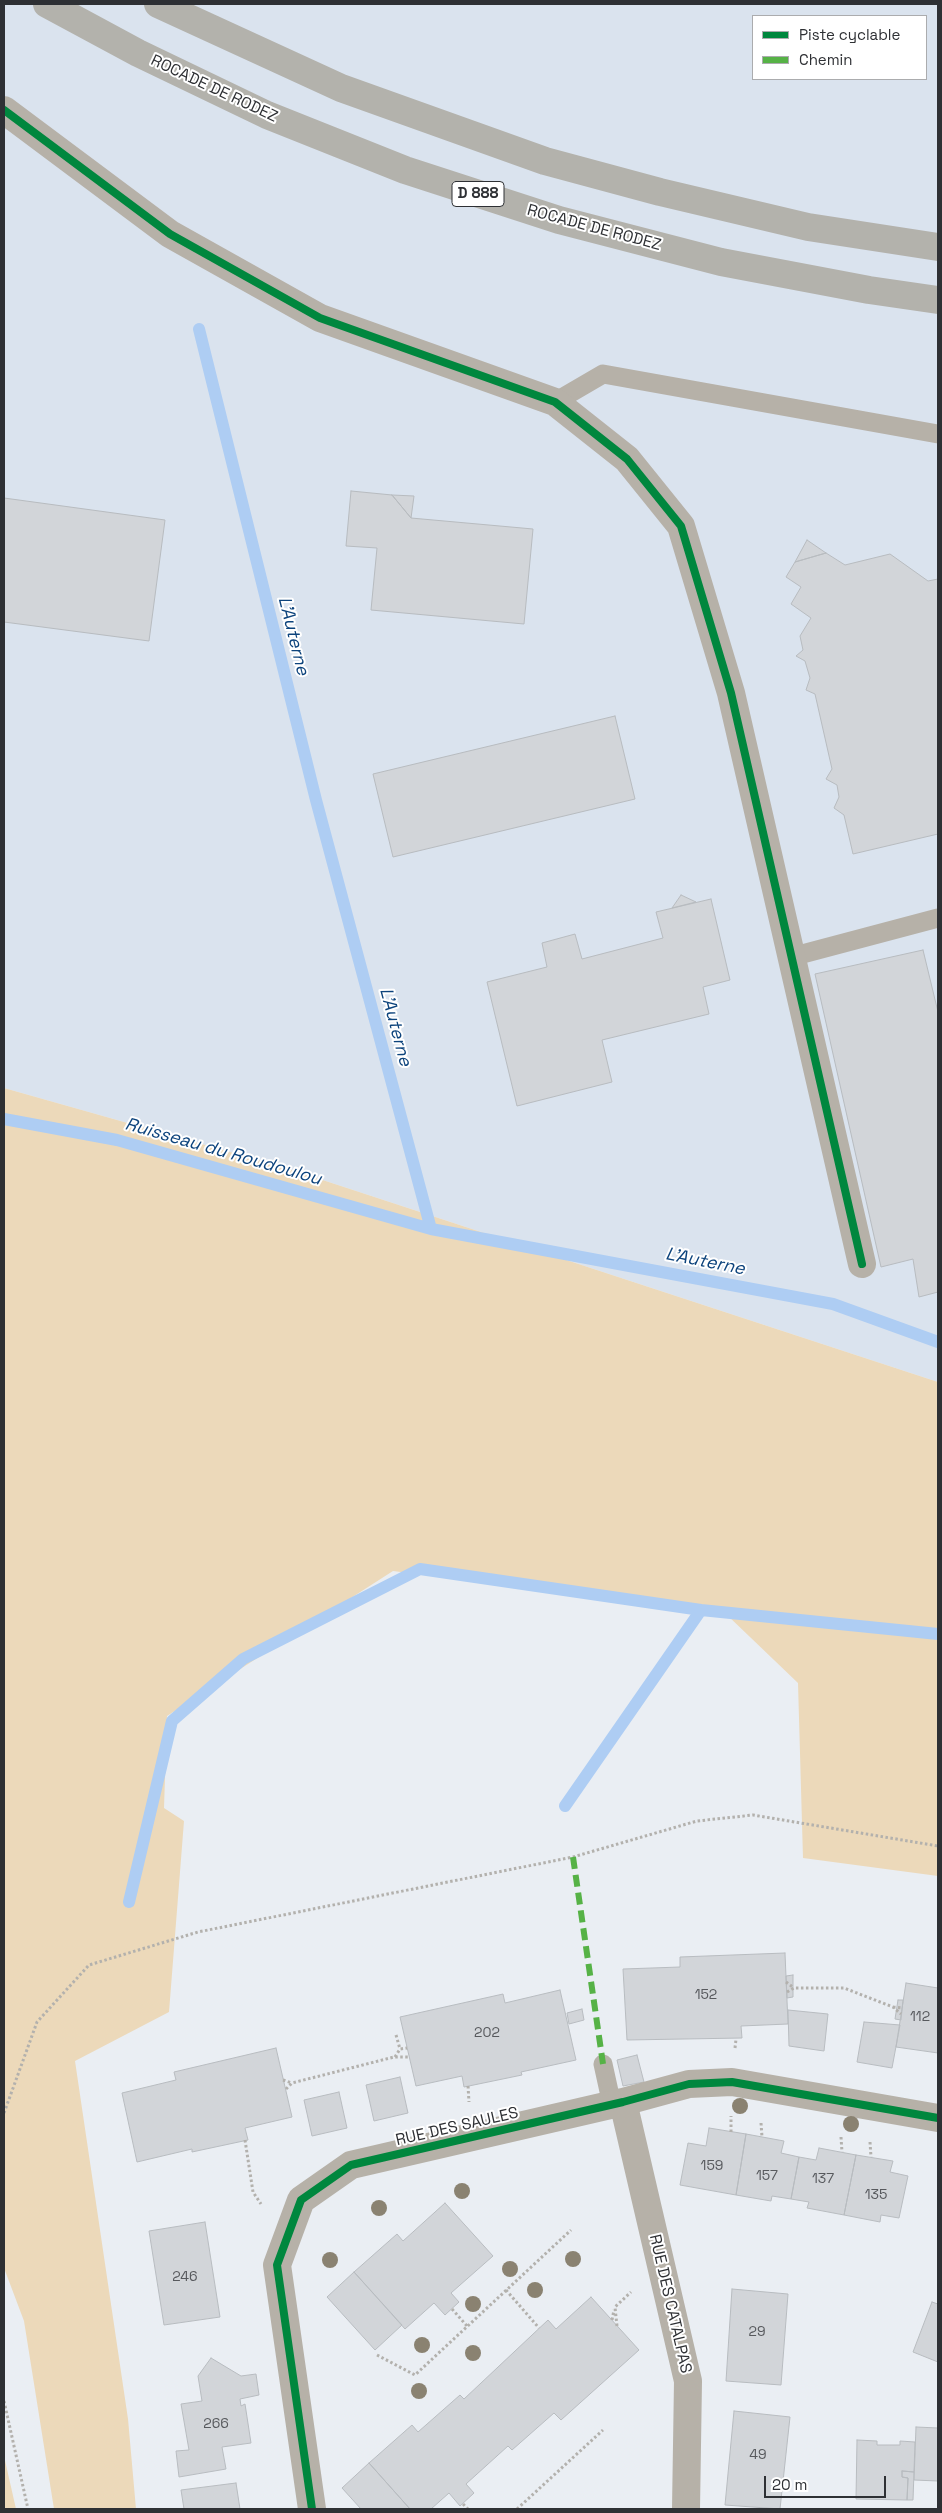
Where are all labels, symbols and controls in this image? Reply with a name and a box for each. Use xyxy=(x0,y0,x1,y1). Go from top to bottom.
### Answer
legend xyxy=(752,15,927,80)
text: Piste cyclable xyxy=(799,25,900,44)
text: Chemin xyxy=(799,50,852,69)
street label: ROCADE DE RODEZ xyxy=(148,51,280,127)
road number: D 888 xyxy=(452,182,504,206)
street label: ROCADE DE RODEZ xyxy=(525,201,663,255)
water label: L'Auterne xyxy=(273,594,313,678)
water label: L'Auterne xyxy=(374,985,416,1069)
water label: Ruisseau du Roudoulou xyxy=(122,1114,324,1190)
water label: L'Auterne xyxy=(664,1244,746,1280)
house number: 152 xyxy=(695,1987,717,2003)
house number: 112 xyxy=(910,2009,930,2025)
house number: 202 xyxy=(474,2025,500,2041)
street label: RUE DES SAULES xyxy=(394,2104,520,2150)
house number: 159 xyxy=(701,2158,723,2174)
house number: 157 xyxy=(756,2168,778,2184)
house number: 137 xyxy=(812,2171,834,2187)
house number: 135 xyxy=(865,2187,887,2203)
street label: RUE DES CATALPAS xyxy=(645,2233,695,2375)
house number: 246 xyxy=(172,2269,198,2285)
house number: 29 xyxy=(749,2324,765,2340)
house number: 266 xyxy=(203,2416,229,2432)
house number: 49 xyxy=(749,2447,767,2463)
scale bar xyxy=(767,2466,890,2498)
text: 20 m xyxy=(772,2475,807,2494)

